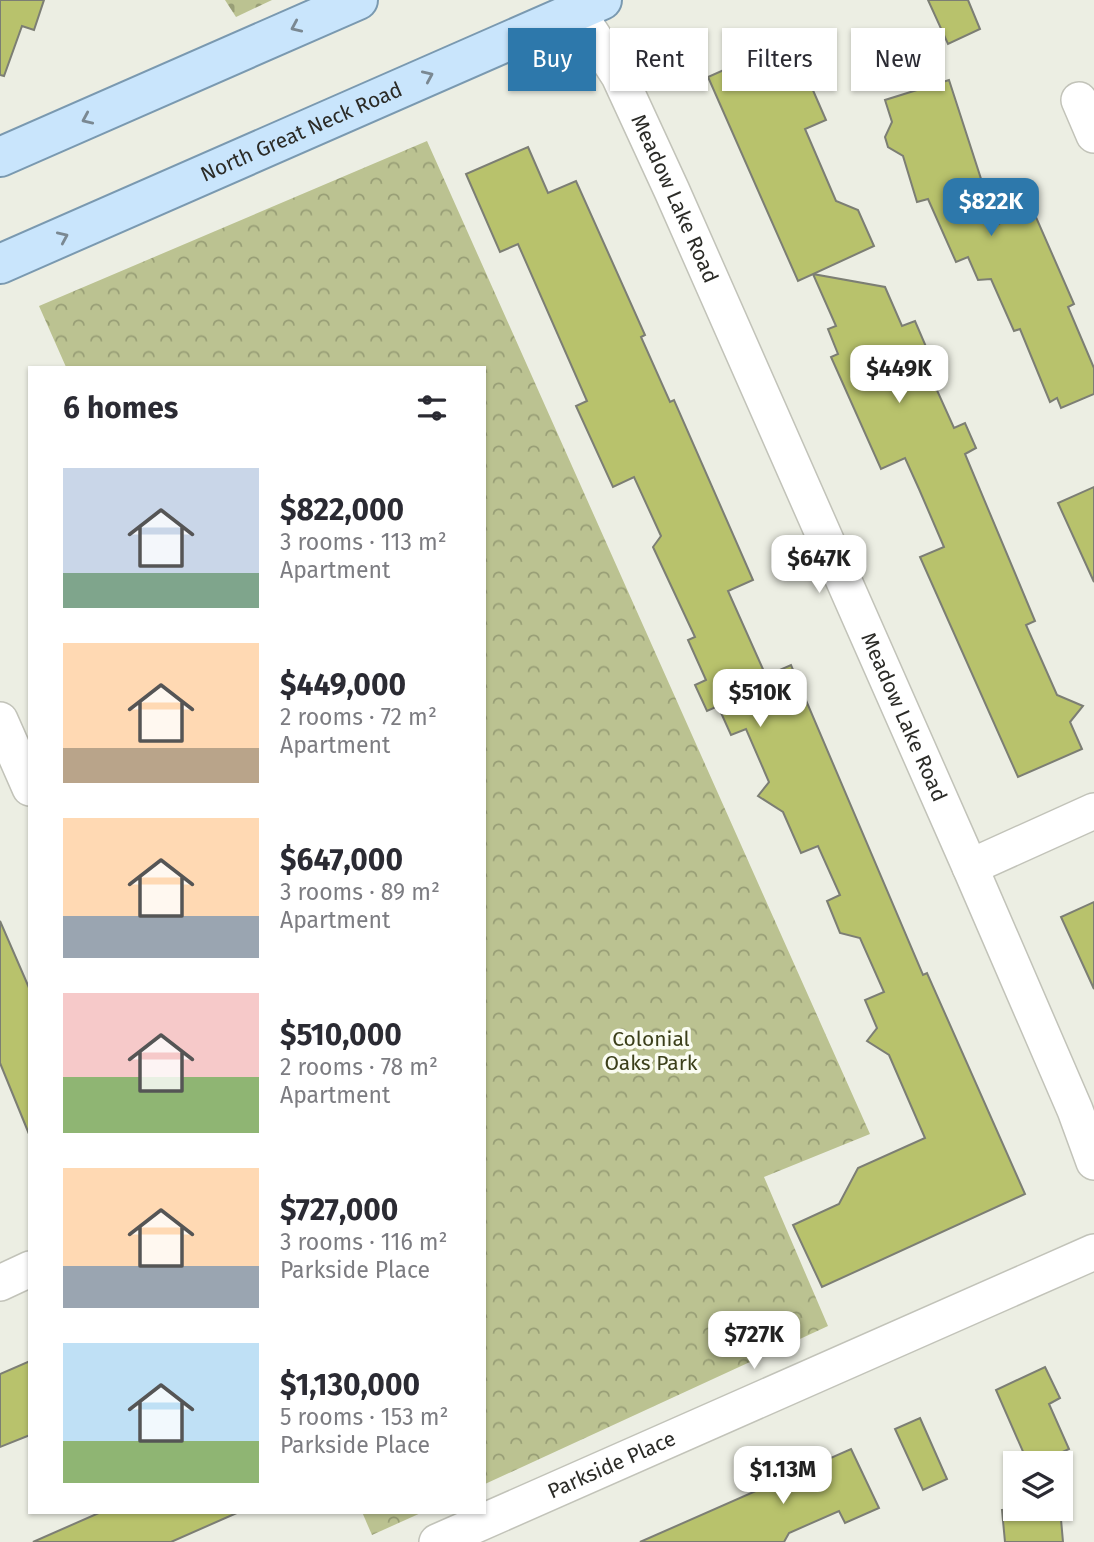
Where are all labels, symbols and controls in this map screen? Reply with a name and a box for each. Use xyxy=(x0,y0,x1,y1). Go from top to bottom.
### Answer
one-way arrow xyxy=(291,19,303,33)
chip: Buy xyxy=(508,28,596,91)
chip: Rent xyxy=(610,28,708,91)
chip: Filters xyxy=(722,28,837,91)
chip: New xyxy=(851,28,945,91)
one-way arrow xyxy=(421,71,433,85)
street label: North Great Neck Road xyxy=(197,76,406,187)
street label: Meadow Lake Road xyxy=(625,110,724,287)
one-way arrow xyxy=(82,111,95,125)
pin: $822K xyxy=(942,178,1040,238)
text: $822K xyxy=(959,187,1023,215)
one-way arrow xyxy=(55,231,68,245)
pin: $449K xyxy=(850,346,948,405)
text: $449K xyxy=(866,354,932,382)
icon: filters xyxy=(413,389,451,427)
text: 6 homes xyxy=(63,390,178,426)
text: $822,000 xyxy=(280,492,404,528)
icon: home xyxy=(119,496,203,580)
text: 3 rooms · 113 m² xyxy=(280,528,447,556)
pin: $647K xyxy=(770,536,868,595)
text: $647K xyxy=(787,544,851,572)
text: Apartment xyxy=(280,556,390,584)
street label: Meadow Lake Road xyxy=(855,629,953,806)
text: $449,000 xyxy=(280,667,406,703)
pin: $510K xyxy=(711,670,809,729)
icon: home xyxy=(119,671,203,755)
text: $510K xyxy=(729,678,791,706)
text: 2 rooms · 72 m² xyxy=(280,703,437,731)
text: Apartment xyxy=(280,731,390,759)
text: $647,000 xyxy=(280,842,403,878)
icon: home xyxy=(119,846,203,930)
text: 3 rooms · 89 m² xyxy=(280,878,440,906)
text: Apartment xyxy=(280,906,390,934)
text: $510,000 xyxy=(280,1017,402,1053)
icon: home xyxy=(119,1021,203,1105)
park label: Colonial Oaks Park xyxy=(604,1026,698,1076)
text: 2 rooms · 78 m² xyxy=(280,1053,438,1081)
text: Apartment xyxy=(280,1081,390,1109)
text: $727,000 xyxy=(280,1192,398,1228)
icon: home xyxy=(119,1196,203,1280)
text: 3 rooms · 116 m² xyxy=(280,1228,448,1256)
text: Parkside Place xyxy=(280,1256,430,1284)
pin: $727K xyxy=(705,1312,803,1371)
text: $727K xyxy=(724,1320,784,1348)
text: $1,130,000 xyxy=(280,1367,420,1403)
icon: home xyxy=(119,1371,203,1455)
text: 5 rooms · 153 m² xyxy=(280,1403,449,1431)
street label: Parkside Place xyxy=(544,1425,680,1504)
text: Parkside Place xyxy=(280,1431,430,1459)
pin: $1.13M xyxy=(726,1446,840,1506)
map controls xyxy=(1003,1451,1073,1521)
button: layers xyxy=(1003,1451,1073,1521)
text: $1.13M xyxy=(750,1455,816,1483)

